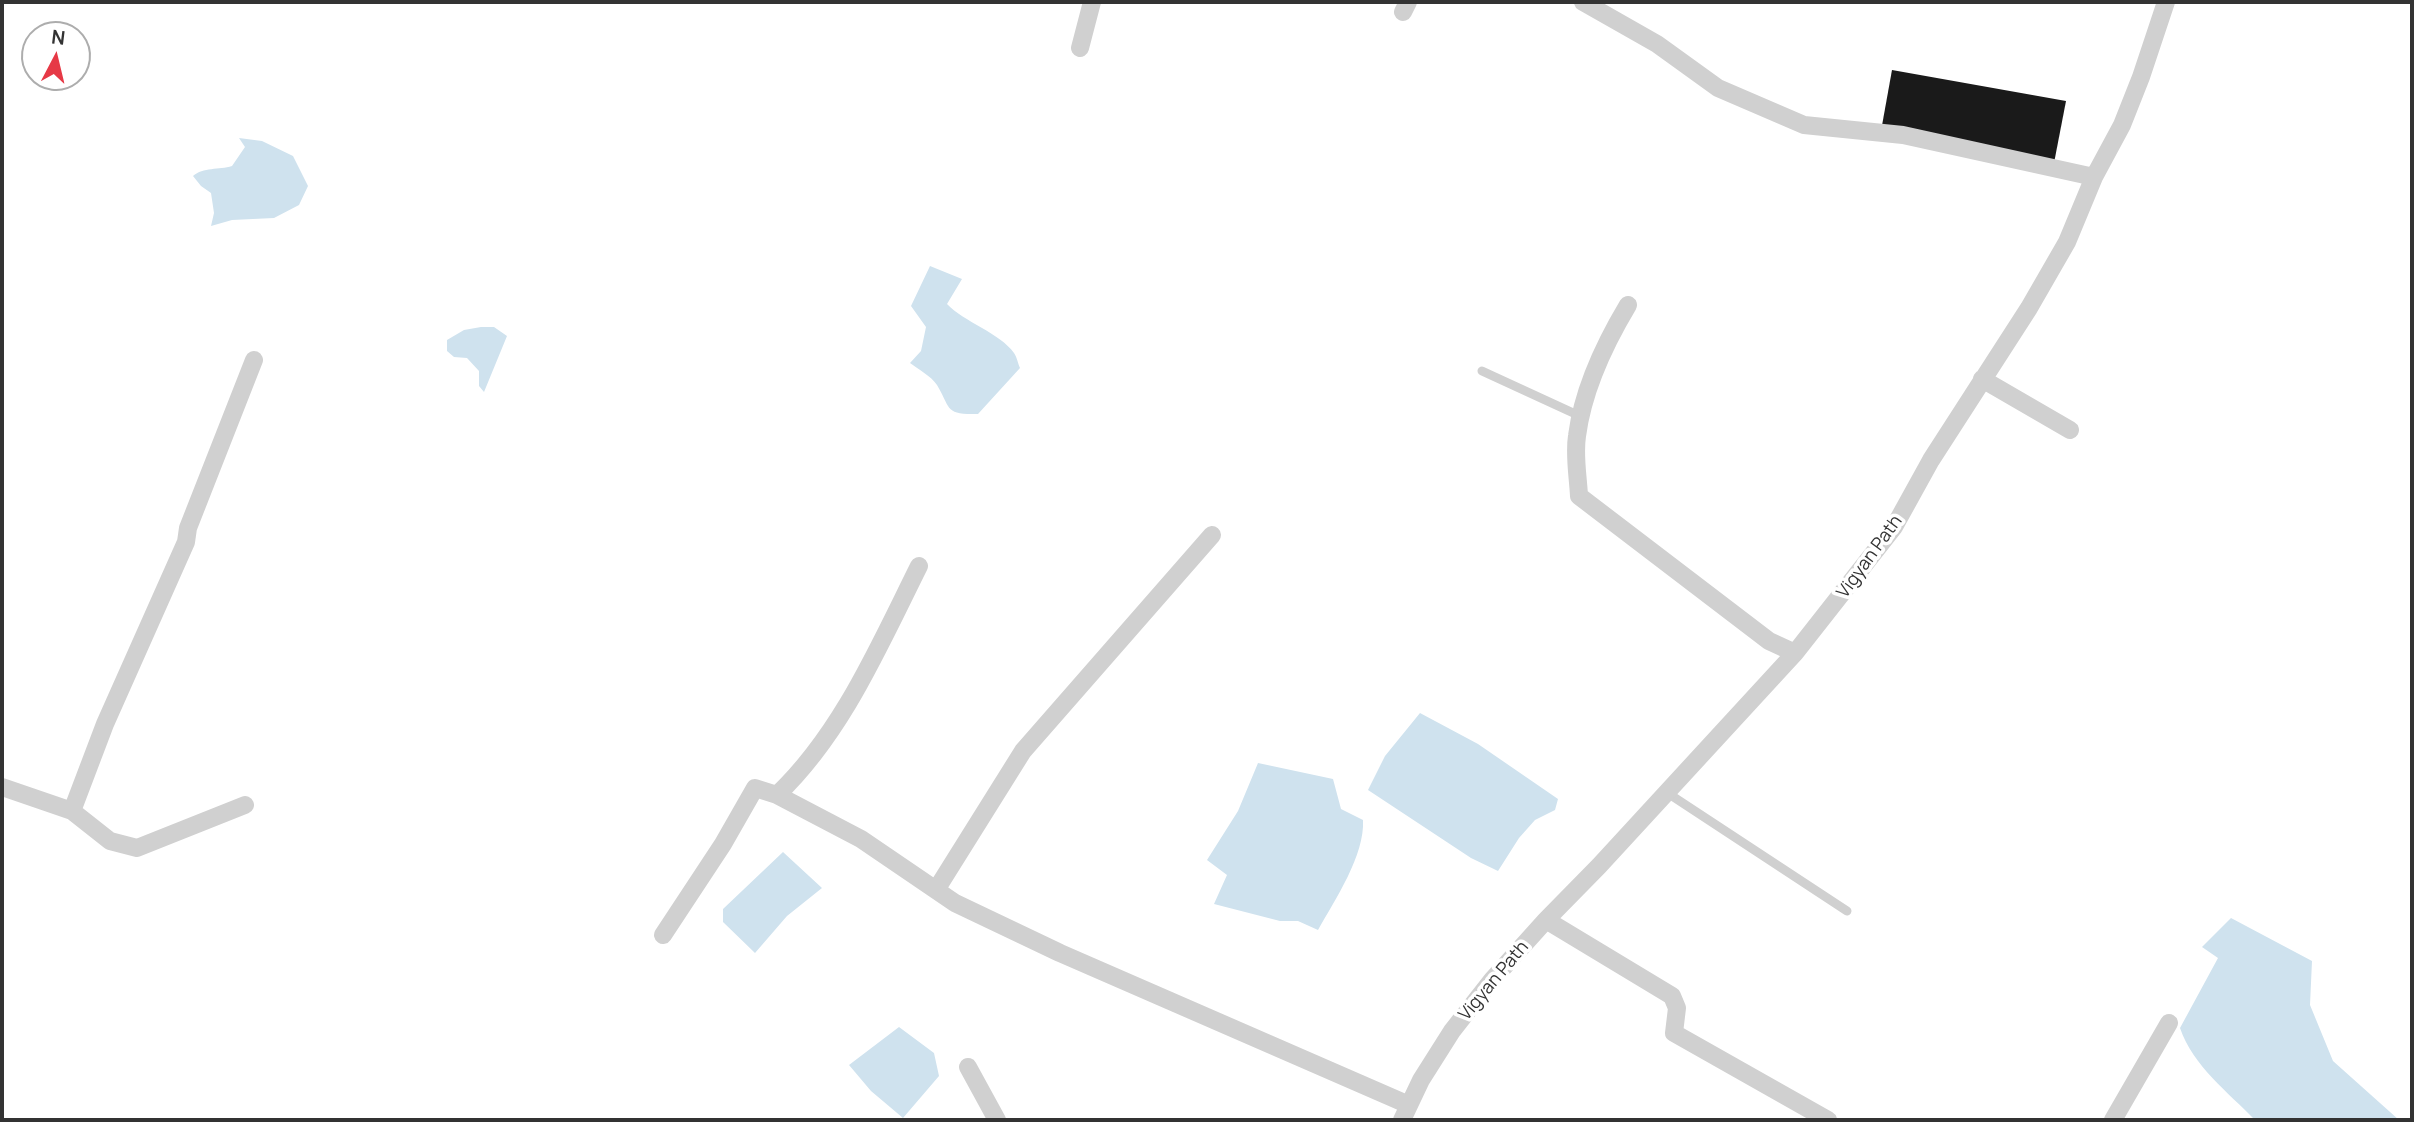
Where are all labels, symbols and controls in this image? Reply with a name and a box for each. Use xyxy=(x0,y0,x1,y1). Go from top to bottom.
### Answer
north arrow xyxy=(21,21,91,91)
text: N xyxy=(50,23,67,51)
street label: Vigyan Path xyxy=(1833,511,1907,603)
street label: Vigyan Path xyxy=(1455,937,1533,1025)

